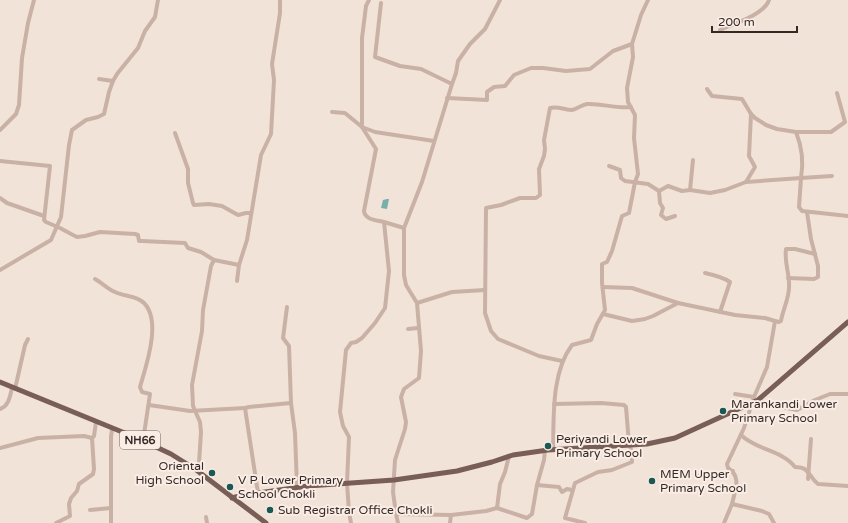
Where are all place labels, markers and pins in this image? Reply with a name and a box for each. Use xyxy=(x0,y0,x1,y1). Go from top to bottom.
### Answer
place label: Marankandi Lower Primary School xyxy=(731,397,837,425)
marker: Marankandi Lower Primary School xyxy=(718,406,728,416)
place label: Periyandi Lower Primary School xyxy=(556,432,648,460)
marker: Periyandi Lower Primary School xyxy=(543,441,553,451)
place label: Oriental High School xyxy=(135,459,204,487)
place label: MEM Upper Primary School xyxy=(660,467,746,495)
marker: Oriental High School xyxy=(207,468,217,478)
place label: V P Lower Primary School Chokli xyxy=(238,473,344,501)
marker: MEM Upper Primary School xyxy=(647,476,657,486)
marker: V P Lower Primary School Chokli xyxy=(225,482,235,492)
place label: Sub Registrar Office Chokli xyxy=(278,503,432,517)
marker: Sub Registrar Office Chokli xyxy=(265,505,275,515)

